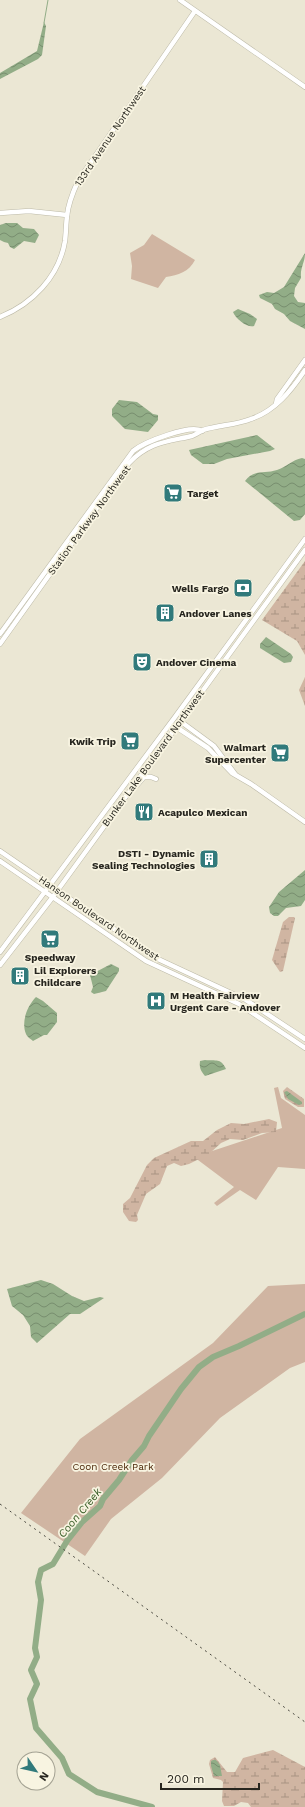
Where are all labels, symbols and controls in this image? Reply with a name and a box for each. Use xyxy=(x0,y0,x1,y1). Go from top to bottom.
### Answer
street label: 133rd Avenue Northwest xyxy=(72,83,148,188)
street label: Station Parkway Northwest xyxy=(46,462,133,577)
supermarket icon: Target xyxy=(162,482,184,504)
place label: Target xyxy=(187,488,219,499)
bank icon: Wells Fargo xyxy=(232,577,254,599)
place label: Wells Fargo xyxy=(172,583,229,594)
building icon: Andover Lanes xyxy=(154,602,176,624)
place label: Andover Lanes xyxy=(179,608,252,619)
theatre icon: Andover Cinema xyxy=(131,651,153,673)
place label: Andover Cinema xyxy=(156,657,237,668)
street label: Bunker Lake Boulevard Northwest xyxy=(100,687,207,828)
supermarket icon: Kwik Trip xyxy=(119,730,141,752)
place label: Kwik Trip xyxy=(69,736,116,747)
place label: Walmart Supercenter xyxy=(205,742,267,765)
supermarket icon: Walmart Supercenter xyxy=(269,742,291,764)
restaurant icon: Acapulco Mexican xyxy=(133,801,155,823)
place label: Acapulco Mexican xyxy=(158,807,247,818)
place label: DSTI - Dynamic Sealing Technologies xyxy=(92,848,196,871)
building icon: DSTI - Dynamic Sealing Technologies xyxy=(198,848,220,870)
street label: Hanson Boulevard Northwest xyxy=(37,874,162,963)
supermarket icon: Speedway xyxy=(39,928,61,950)
place label: Speedway xyxy=(25,952,76,963)
building icon: Lil Explorers Childcare xyxy=(9,965,31,987)
place label: Lil Explorers Childcare xyxy=(34,965,97,988)
hospital icon: M Health Fairview Urgent Care - Andover xyxy=(145,990,167,1012)
place label: M Health Fairview Urgent Care - Andover xyxy=(170,990,281,1013)
park label: Coon Creek Park xyxy=(72,1461,154,1472)
water label: Coon Creek xyxy=(55,1485,105,1540)
north arrow xyxy=(16,1751,56,1791)
scale bar xyxy=(161,1765,259,1791)
text: N xyxy=(36,1769,52,1783)
text: 200 m xyxy=(167,1772,204,1786)

